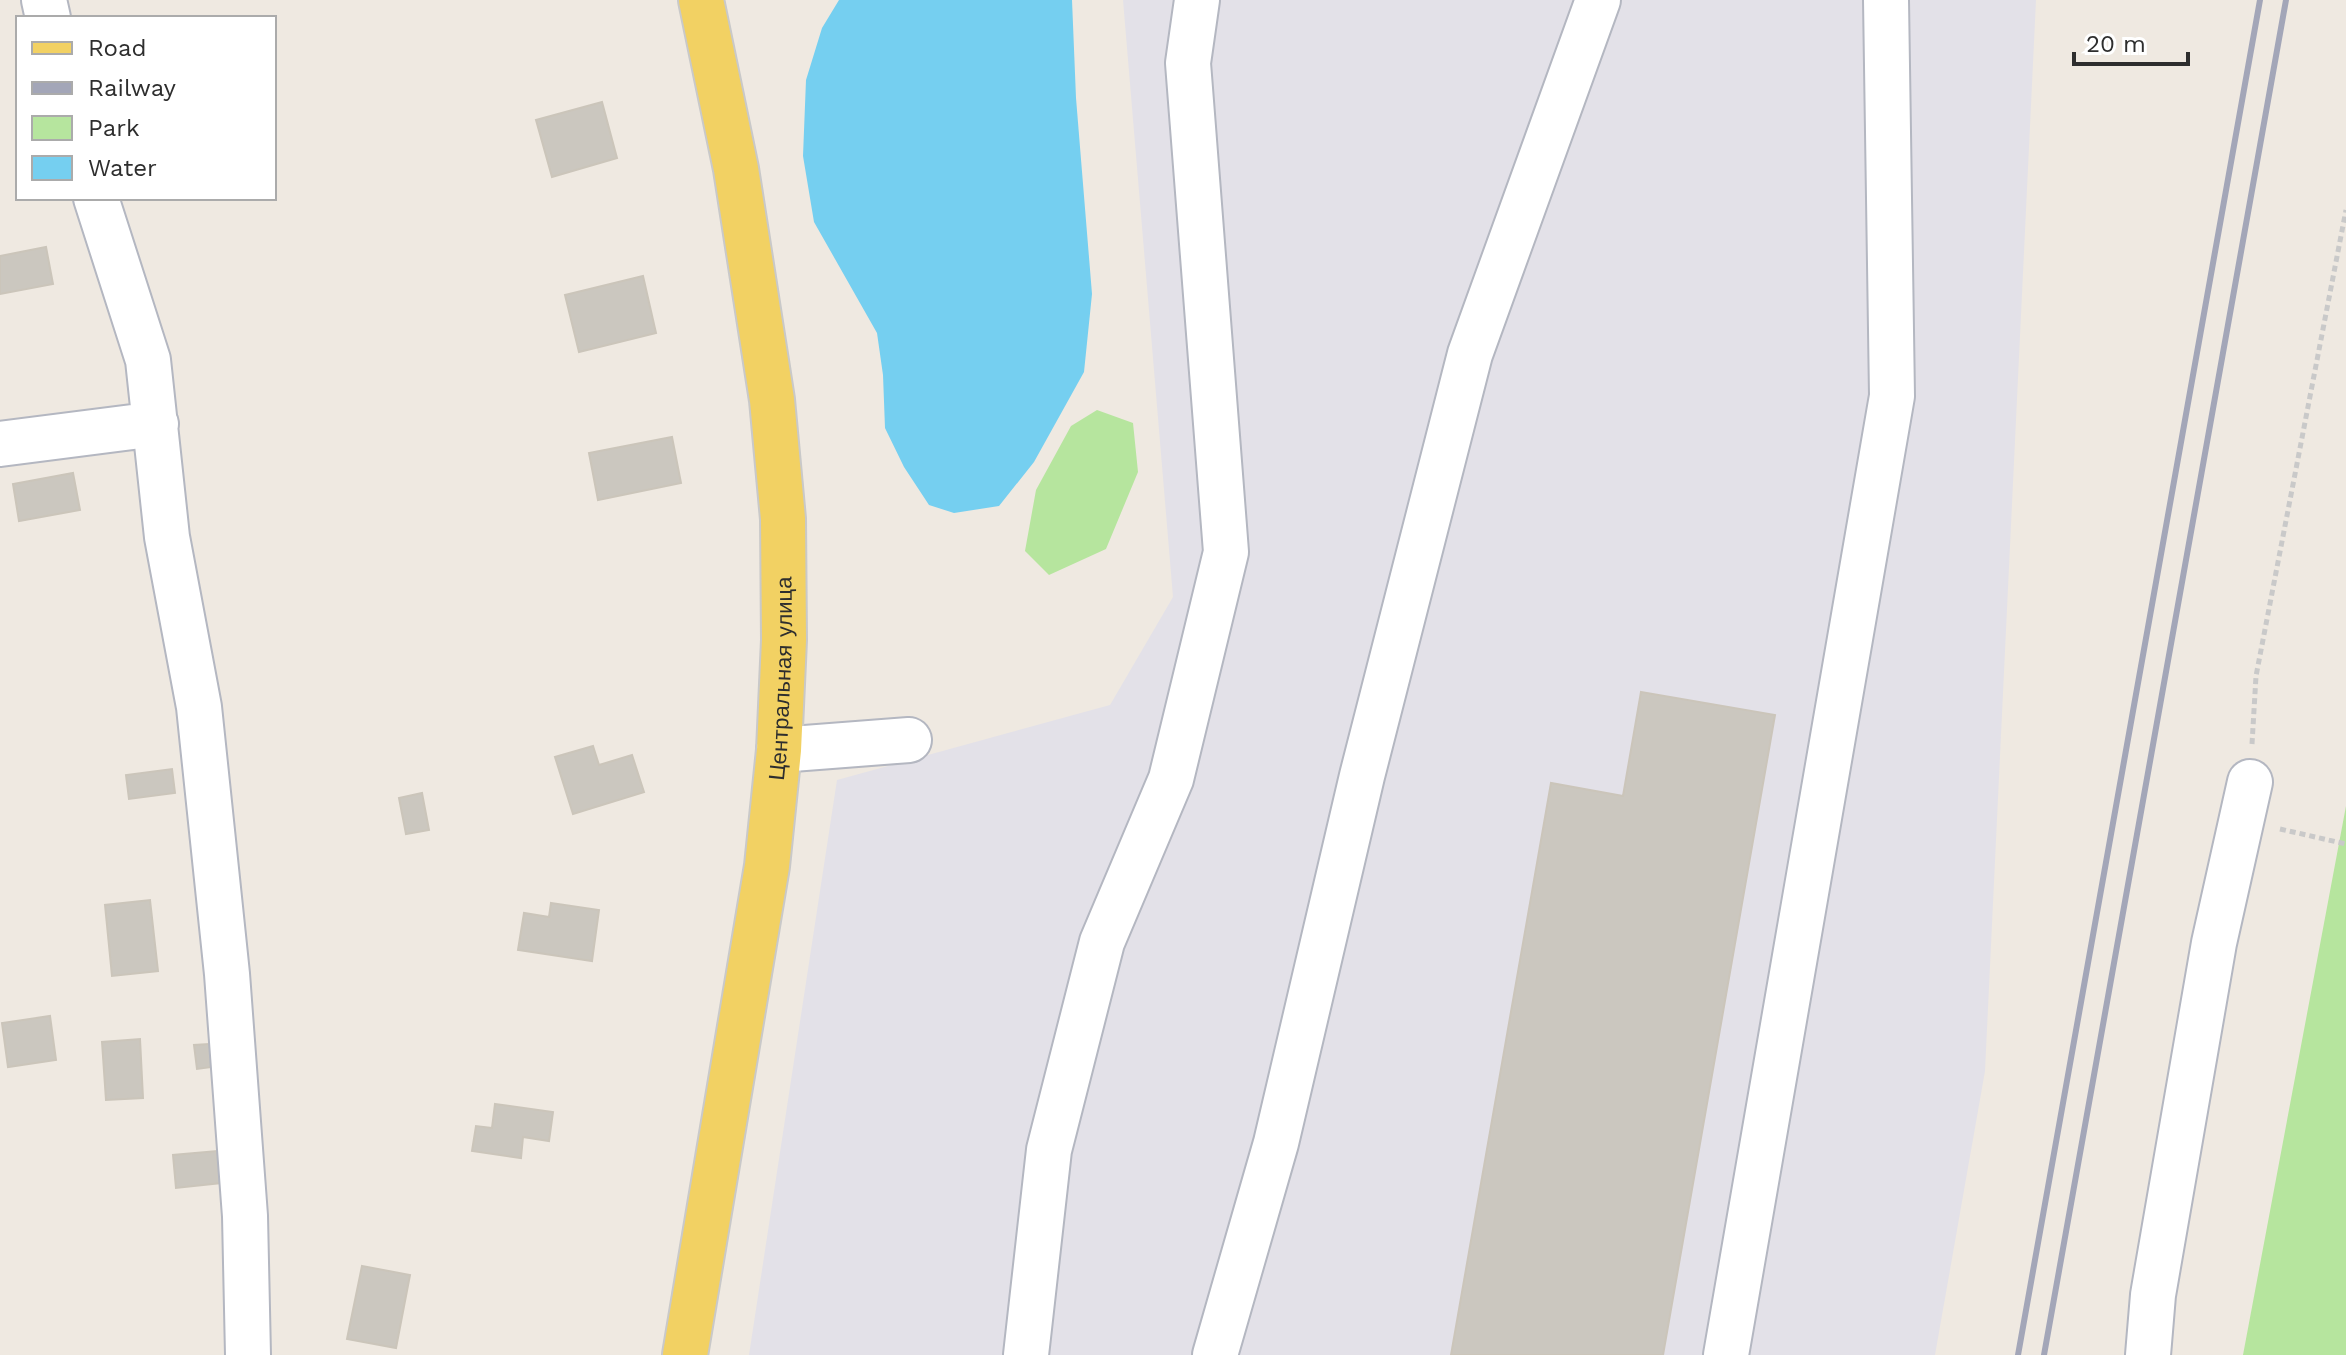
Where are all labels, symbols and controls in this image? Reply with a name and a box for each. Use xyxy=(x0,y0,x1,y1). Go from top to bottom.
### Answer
legend xyxy=(16,16,276,200)
scale bar xyxy=(2074,16,2188,66)
text: 20 m xyxy=(2086,30,2146,58)
text: Road xyxy=(88,34,147,62)
text: Railway xyxy=(88,74,177,102)
text: Park xyxy=(88,114,140,142)
text: Water xyxy=(88,154,157,182)
street label: Центральная улица xyxy=(764,576,797,782)

